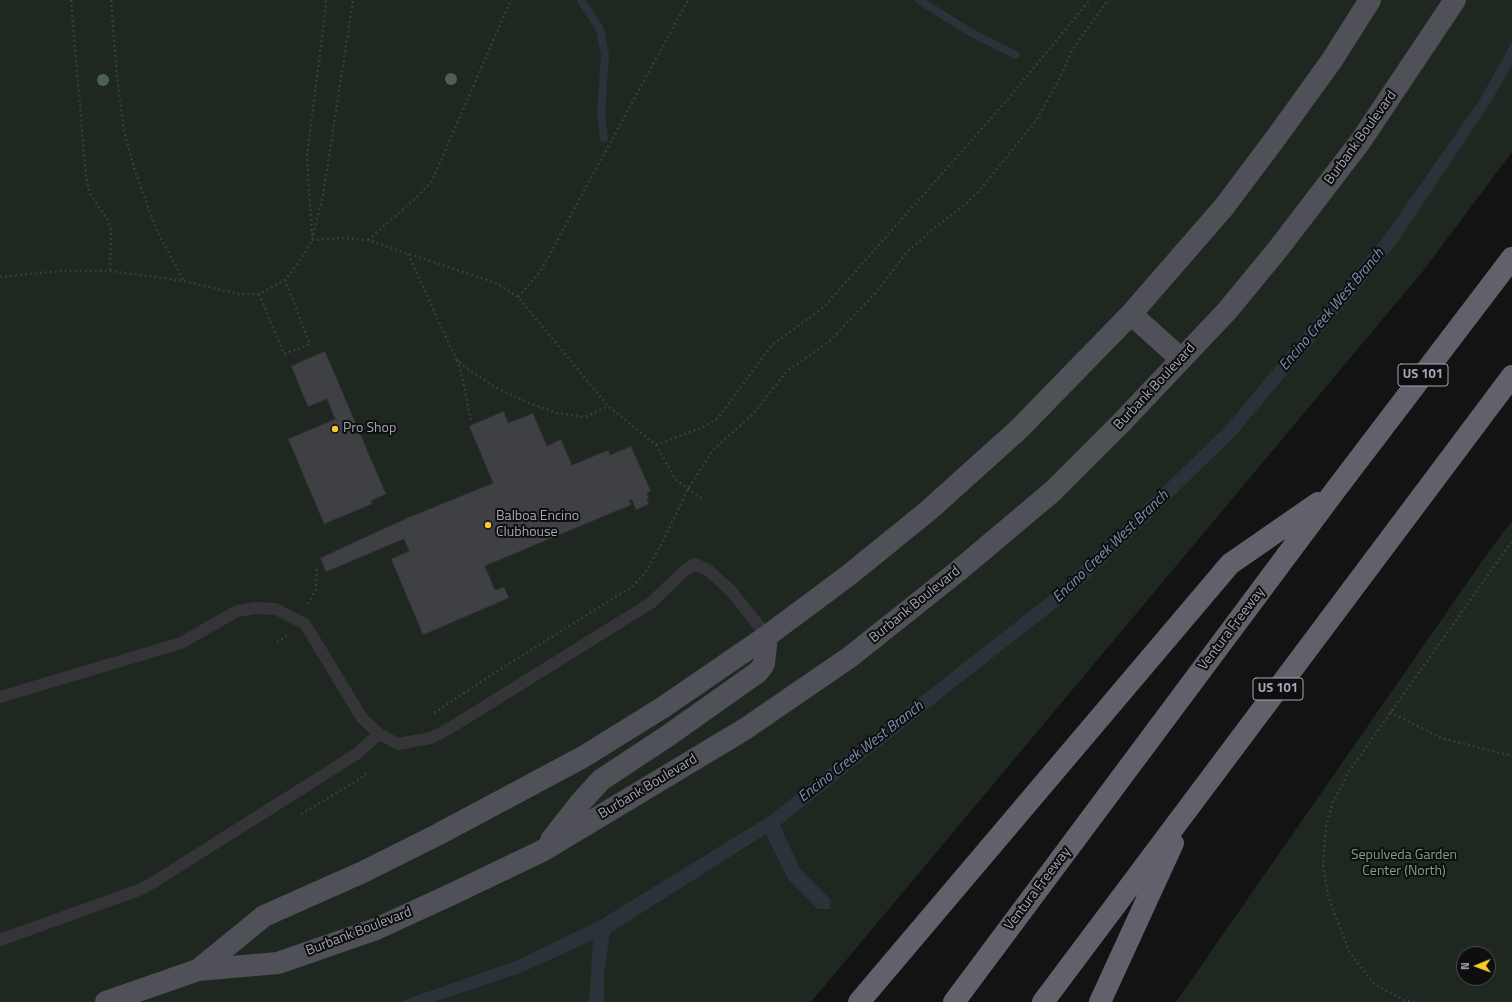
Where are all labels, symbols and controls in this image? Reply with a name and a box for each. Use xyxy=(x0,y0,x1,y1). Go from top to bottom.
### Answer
street label: Burbank Boulevard xyxy=(1321,88,1401,188)
water label: Encino Creek West Branch xyxy=(1276,245,1388,375)
street label: Burbank Boulevard xyxy=(1111,340,1199,434)
road number: US 101 xyxy=(1398,364,1448,386)
place label: Pro Shop xyxy=(343,421,396,437)
marker: Pro Shop xyxy=(330,424,340,434)
water label: Encino Creek West Branch xyxy=(1050,487,1172,607)
place label: Balboa Encino Clubhouse xyxy=(496,509,579,542)
marker: Balboa Encino Clubhouse xyxy=(483,520,493,530)
street label: Burbank Boulevard xyxy=(866,563,964,647)
street label: Ventura Freeway xyxy=(1195,584,1269,674)
road number: US 101 xyxy=(1253,678,1303,700)
water label: Encino Creek West Branch xyxy=(795,698,927,806)
street label: Burbank Boulevard xyxy=(596,751,700,823)
street label: Ventura Freeway xyxy=(1001,844,1075,934)
park label: Sepulveda Garden Center (North) xyxy=(1351,848,1457,880)
street label: Burbank Boulevard xyxy=(304,904,414,960)
north arrow xyxy=(1456,946,1496,986)
text: N xyxy=(1457,962,1473,970)

